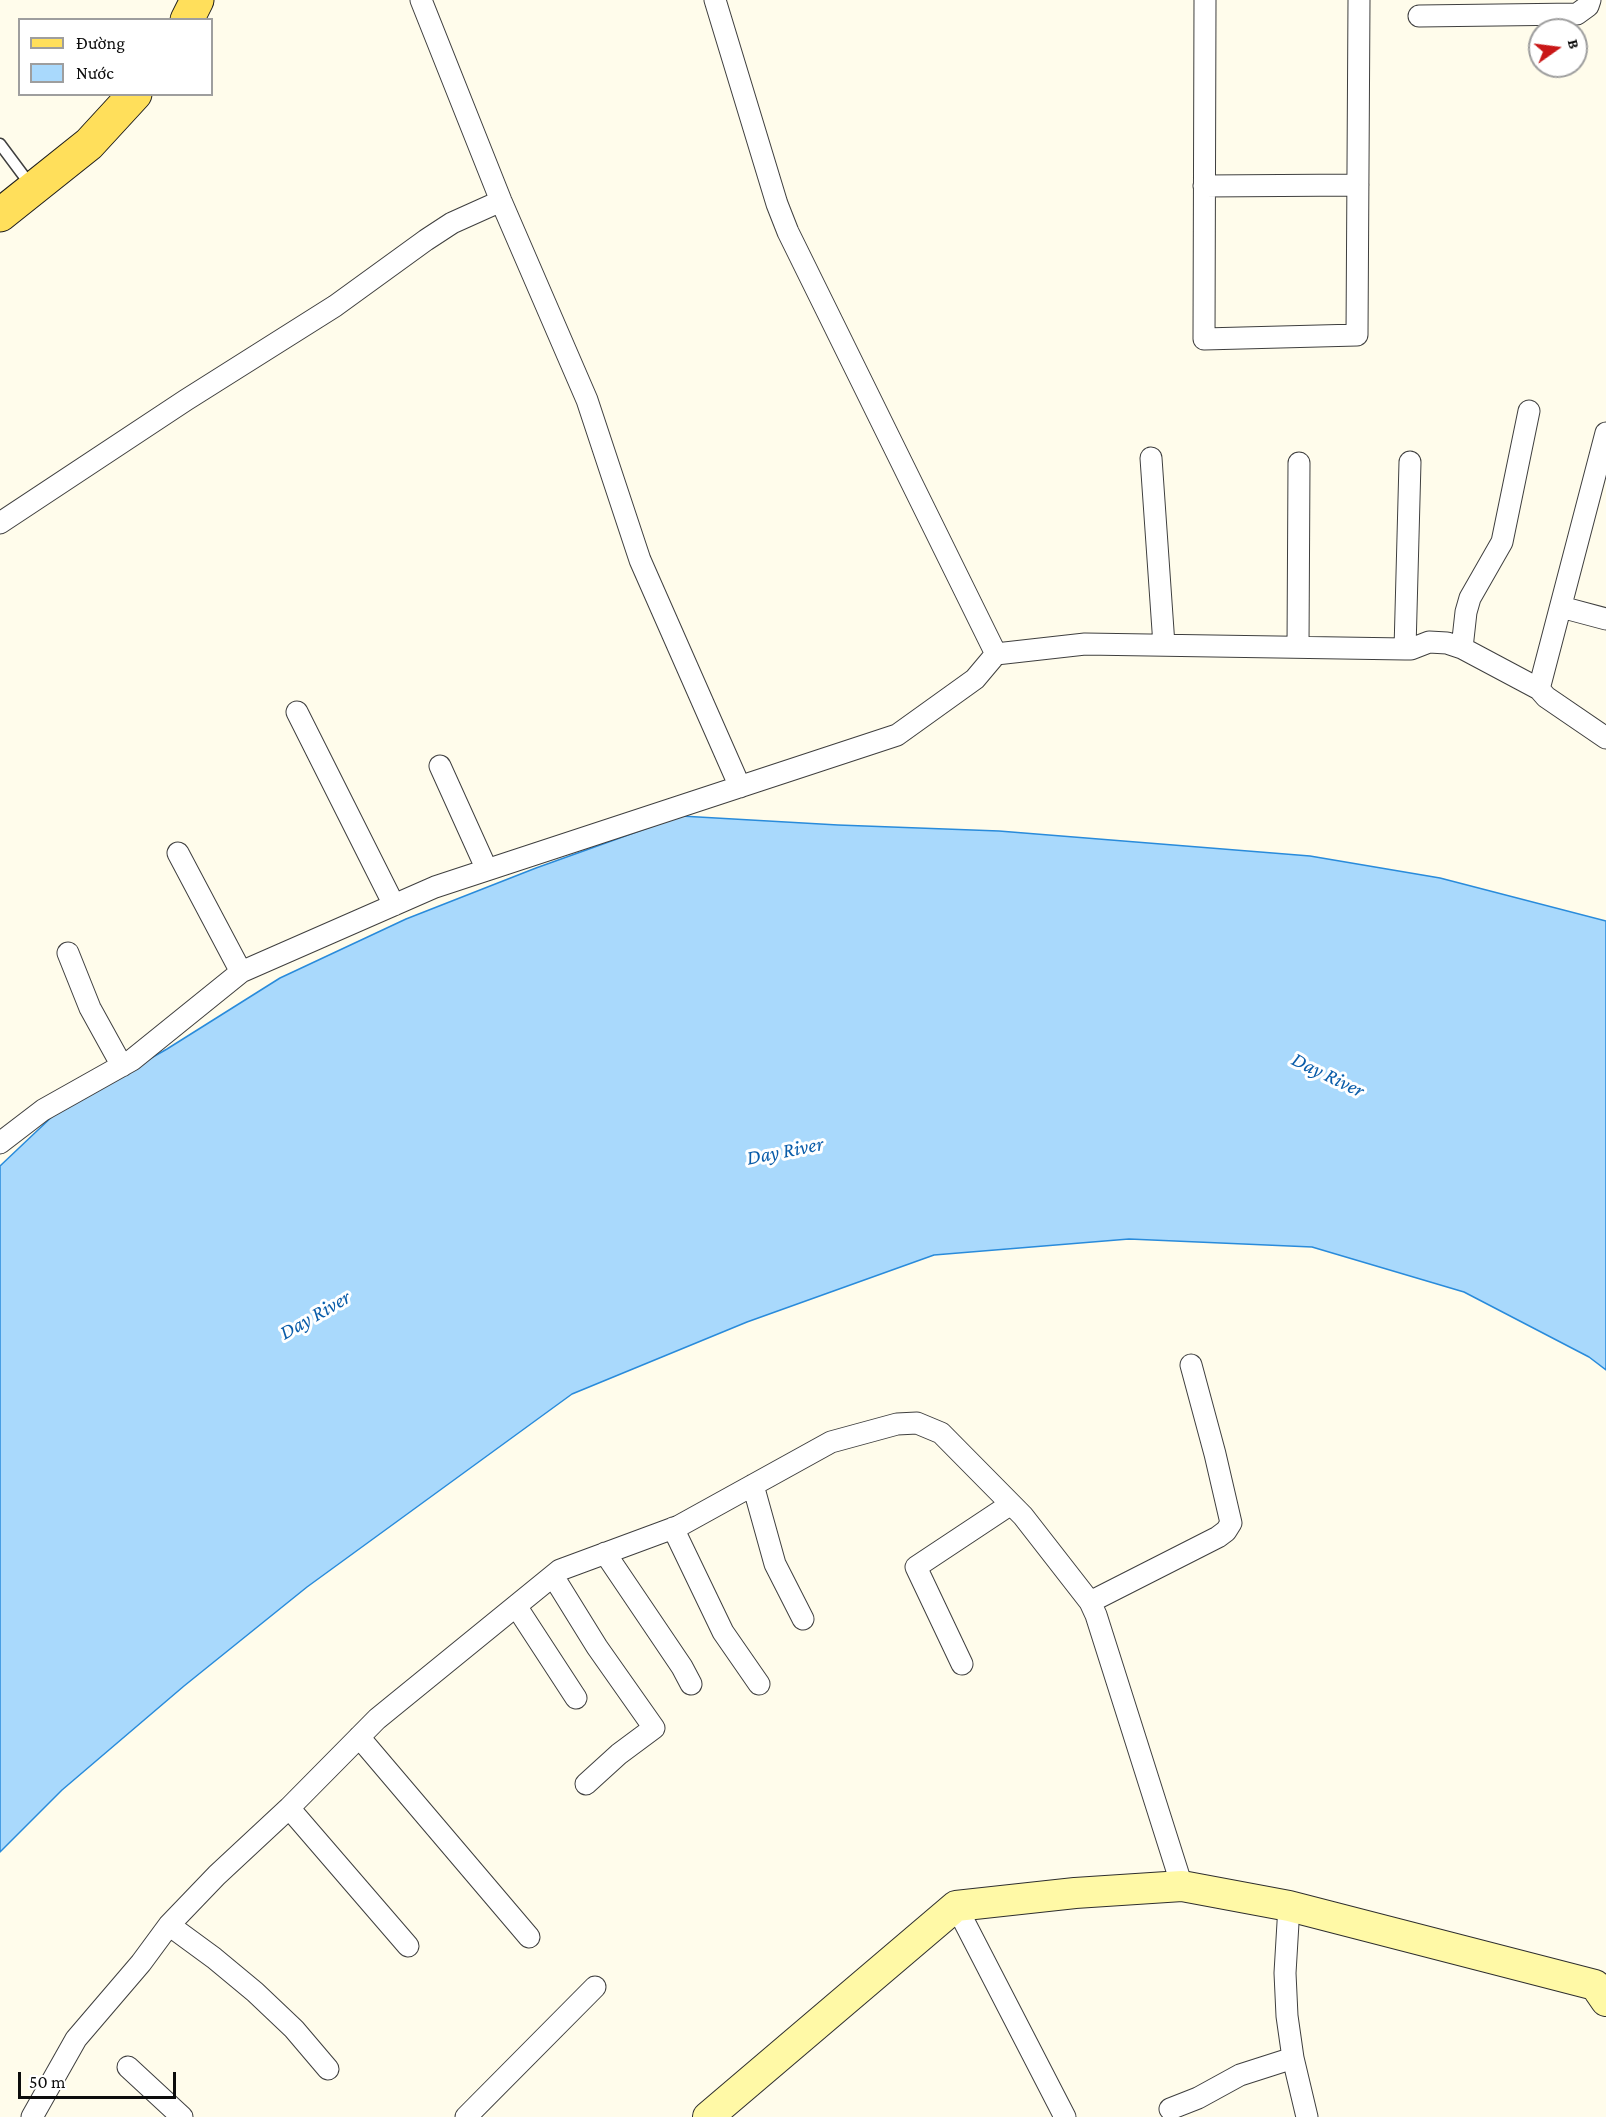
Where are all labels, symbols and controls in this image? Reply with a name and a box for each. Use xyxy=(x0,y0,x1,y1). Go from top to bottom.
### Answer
legend xyxy=(18,18,213,96)
north arrow xyxy=(1528,18,1588,78)
text: Đường xyxy=(76,33,125,53)
text: B xyxy=(1565,37,1583,51)
text: Nước xyxy=(76,63,114,83)
water label: Day River xyxy=(1288,1047,1368,1103)
water label: Day River xyxy=(744,1131,826,1171)
water label: Day River xyxy=(275,1285,355,1345)
scale bar xyxy=(21,2060,178,2098)
text: 50 m xyxy=(29,2072,66,2092)

